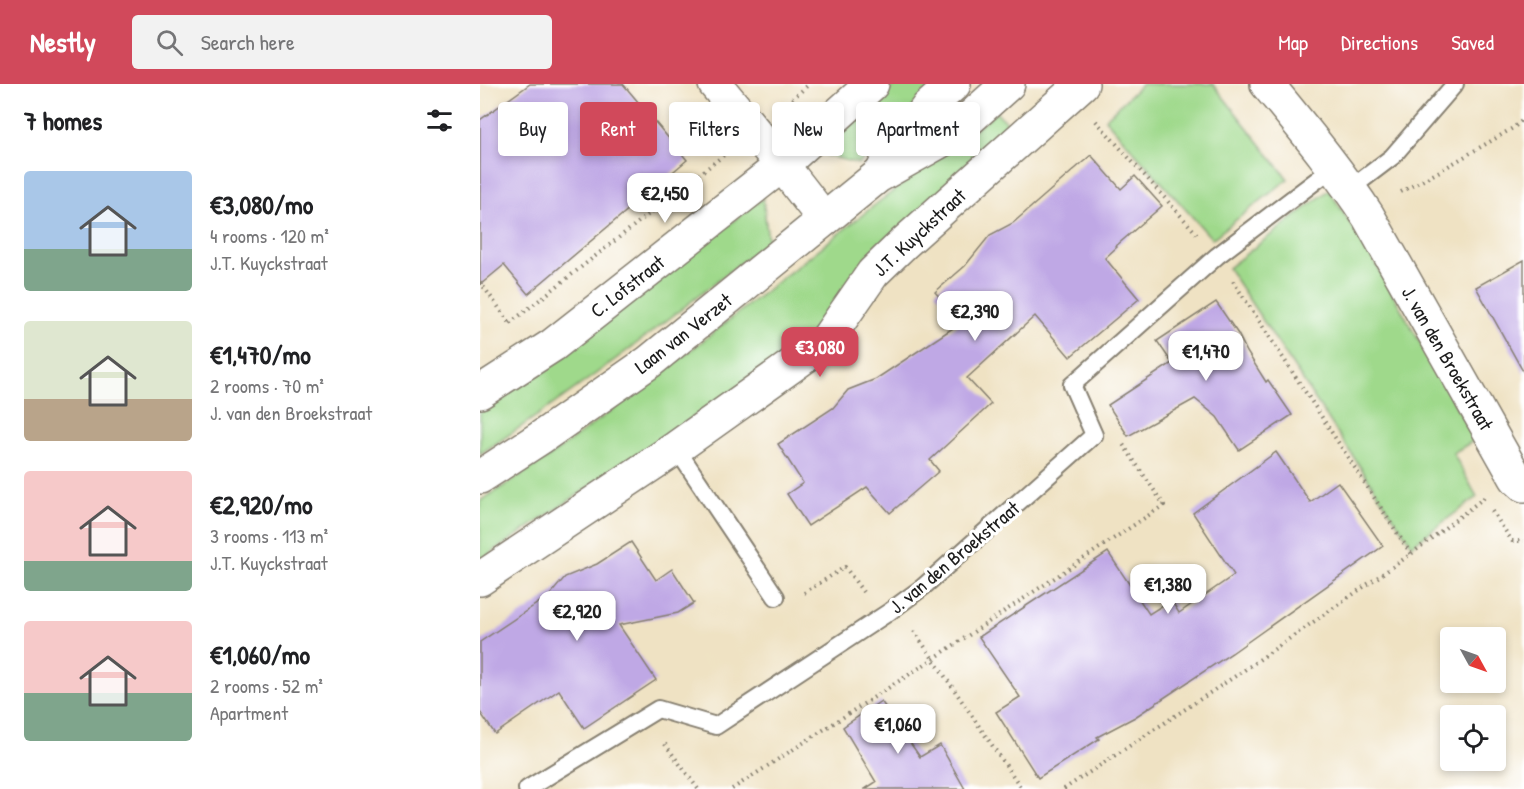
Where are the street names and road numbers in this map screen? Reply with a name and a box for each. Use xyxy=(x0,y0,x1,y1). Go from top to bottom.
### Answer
street label: J.T. Kuyckstraat xyxy=(867,181,972,282)
street label: C. Lofstraat xyxy=(584,248,671,324)
street label: J. van den Broekstraat xyxy=(1396,281,1501,436)
street label: Laan van Verzet xyxy=(629,286,738,380)
street label: J. van den Broekstraat xyxy=(883,494,1026,619)

